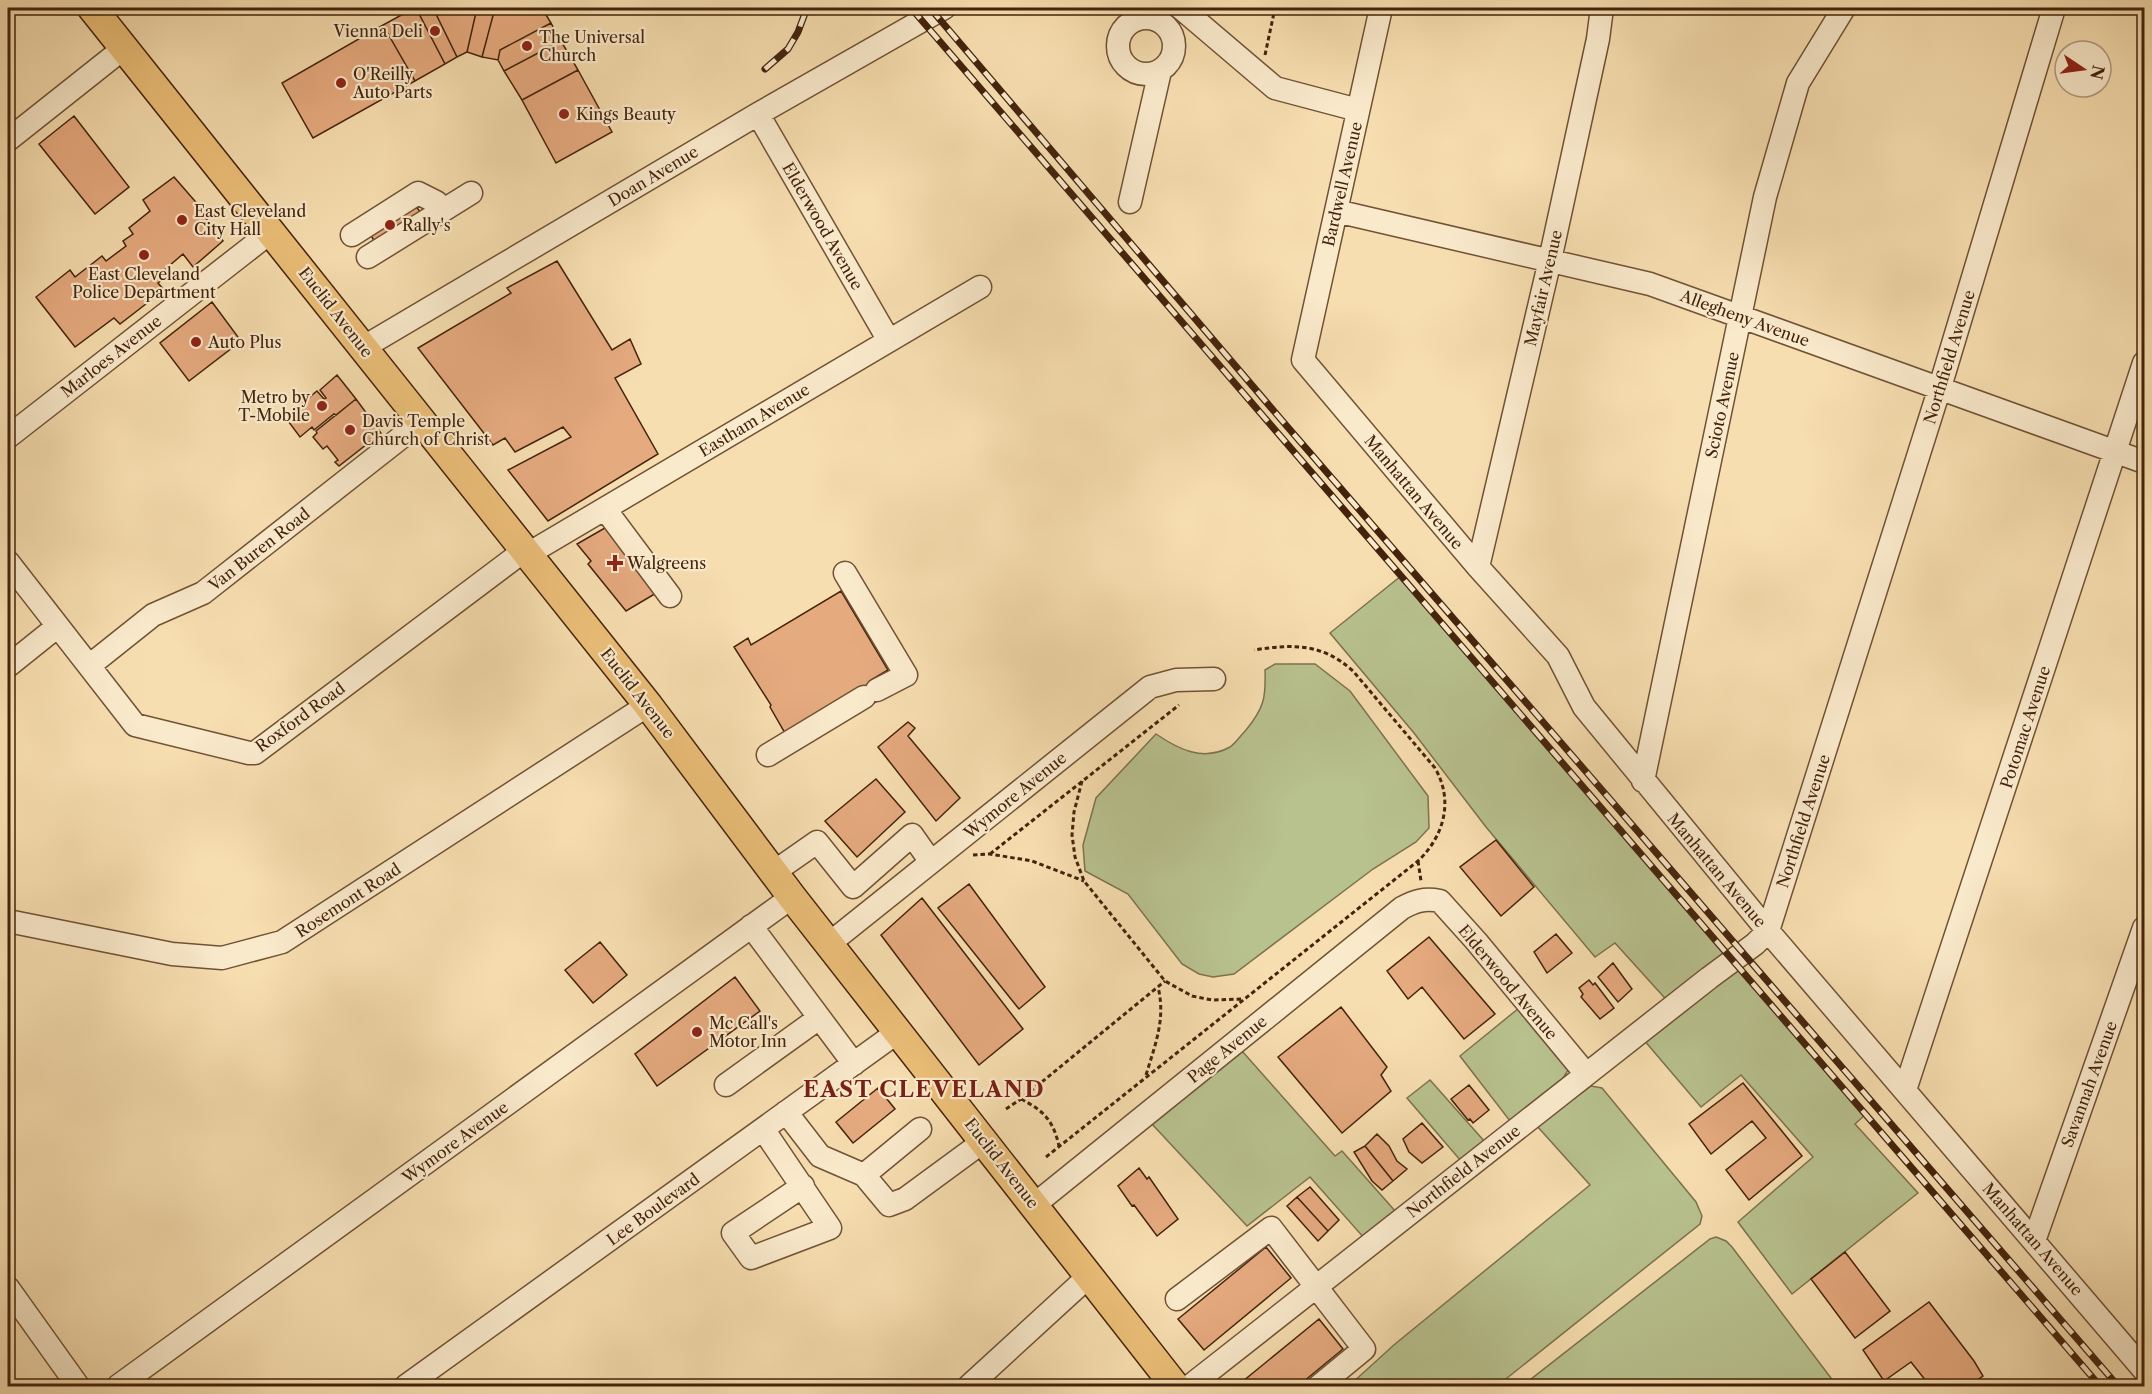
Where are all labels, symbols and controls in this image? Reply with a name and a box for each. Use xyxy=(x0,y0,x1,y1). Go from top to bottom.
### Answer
place label: Vienna Deli xyxy=(333,21,423,41)
marker: Vienna Deli xyxy=(428,24,442,38)
place label: The Universal Church xyxy=(539,27,645,65)
marker: The Universal Church xyxy=(520,39,534,53)
north arrow xyxy=(2053,39,2113,99)
text: N xyxy=(2086,63,2109,81)
place label: O'Reilly Auto Parts xyxy=(352,64,432,102)
marker: O'Reilly Auto Parts xyxy=(334,76,348,90)
place label: Kings Beauty xyxy=(576,104,677,124)
marker: Kings Beauty xyxy=(557,107,571,121)
street label: Bardwell Avenue xyxy=(1318,120,1366,248)
street label: Doan Avenue xyxy=(604,141,702,211)
street label: Elderwood Avenue xyxy=(778,159,868,293)
place label: East Cleveland City Hall xyxy=(194,201,306,239)
marker: East Cleveland City Hall xyxy=(175,213,189,227)
place label: Rally's xyxy=(402,215,451,235)
marker: Rally's xyxy=(383,218,397,232)
street label: Mayfair Avenue xyxy=(1520,228,1566,348)
marker: East Cleveland Police Department xyxy=(137,248,151,262)
street label: Euclid Avenue xyxy=(295,263,377,361)
place label: East Cleveland Police Department xyxy=(72,264,216,302)
street label: Allegheny Avenue xyxy=(1677,285,1812,351)
street label: Northfield Avenue xyxy=(1919,288,1979,426)
street label: Marloes Avenue xyxy=(57,310,165,401)
place label: Auto Plus xyxy=(207,332,281,352)
marker: Auto Plus xyxy=(189,335,203,349)
street label: Scioto Avenue xyxy=(1701,350,1743,460)
street label: Eastham Avenue xyxy=(695,379,813,461)
place label: Metro by T-Mobile xyxy=(238,387,311,425)
marker: Metro by T-Mobile xyxy=(315,399,329,413)
place label: Davis Temple Church of Christ xyxy=(362,411,490,449)
marker: Davis Temple Church of Christ xyxy=(343,423,357,437)
street label: Manhattan Avenue xyxy=(1360,431,1468,553)
street label: Van Buren Road xyxy=(204,503,314,595)
place label: Walgreens xyxy=(626,553,706,573)
marker: Walgreens xyxy=(608,556,622,570)
street label: Euclid Avenue xyxy=(597,644,679,742)
street label: Potomac Avenue xyxy=(1996,663,2054,791)
street label: Roxford Road xyxy=(251,678,349,756)
street label: Wymore Avenue xyxy=(959,747,1070,843)
street label: Northfield Avenue xyxy=(1772,752,1834,890)
street label: Manhattan Avenue xyxy=(1663,809,1771,931)
street label: Rosemont Road xyxy=(292,858,405,941)
street label: Elderwood Avenue xyxy=(1454,920,1562,1044)
street label: Page Avenue xyxy=(1183,1011,1271,1087)
place label: Mc Call's Motor Inn xyxy=(709,1013,787,1051)
street label: Savannah Avenue xyxy=(2057,1018,2121,1150)
marker: Mc Call's Motor Inn xyxy=(690,1025,704,1039)
district label: EAST CLEVELAND xyxy=(803,1076,1045,1103)
street label: Wymore Avenue xyxy=(397,1097,512,1188)
street label: Euclid Avenue xyxy=(961,1114,1043,1212)
street label: Northfield Avenue xyxy=(1402,1120,1524,1222)
street label: Lee Boulevard xyxy=(603,1168,704,1249)
street label: Manhattan Avenue xyxy=(1978,1178,2088,1300)

